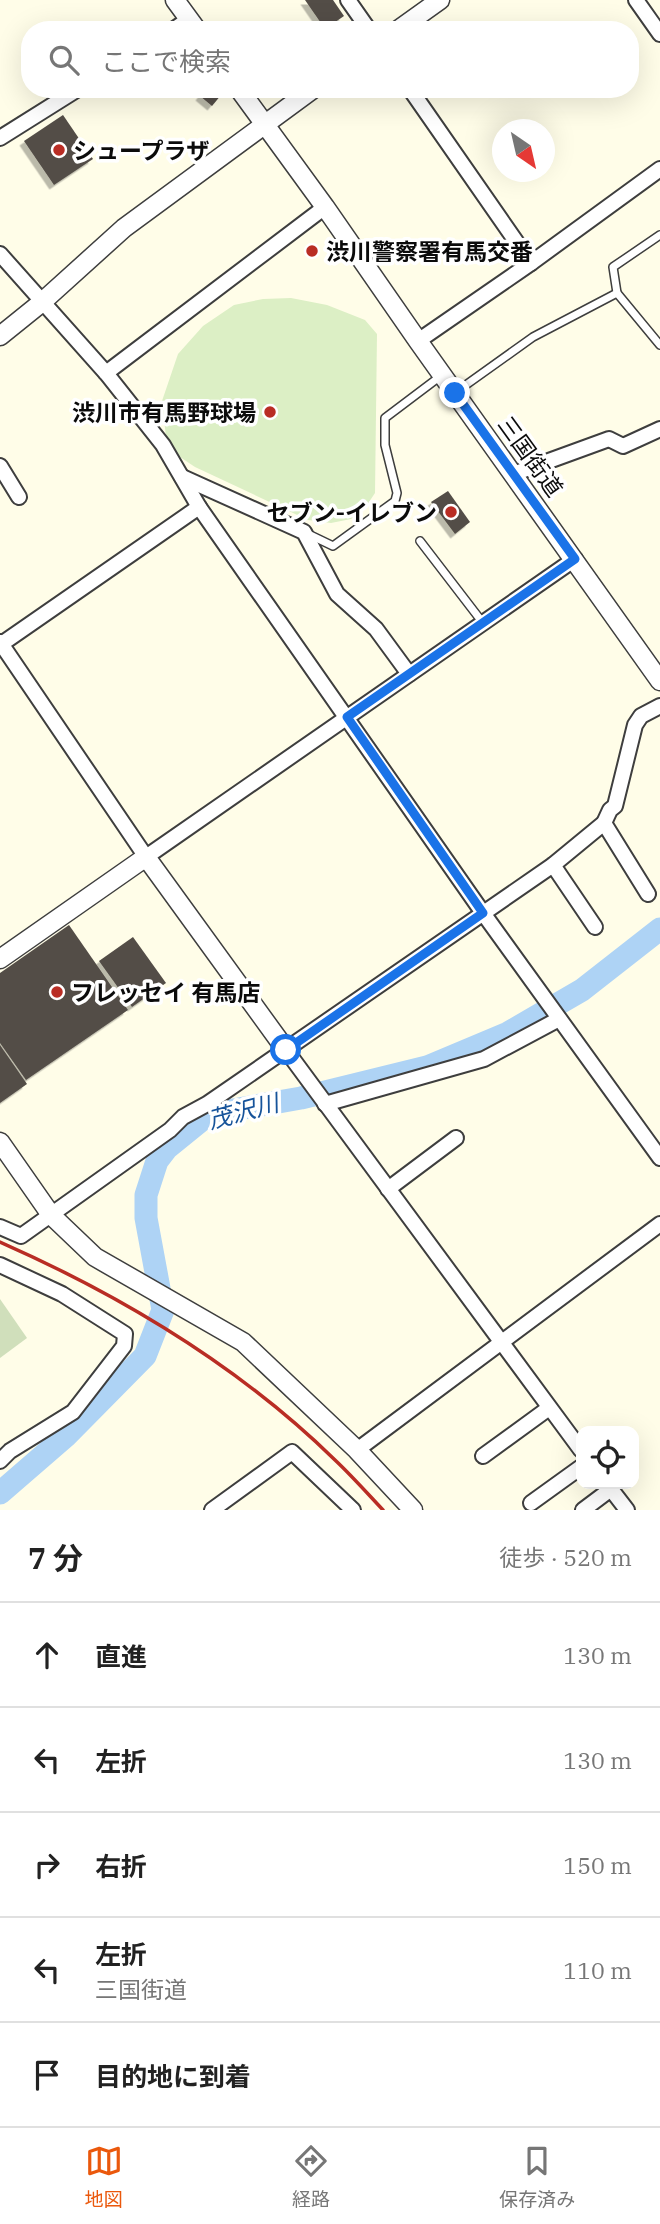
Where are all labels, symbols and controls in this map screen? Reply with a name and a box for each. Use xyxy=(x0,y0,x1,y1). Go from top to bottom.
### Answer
search box xyxy=(21,21,639,98)
icon: search xyxy=(45,41,83,79)
text: ここで検索 xyxy=(101,44,231,78)
north arrow xyxy=(492,119,555,182)
place label: シュープラザ xyxy=(73,135,210,165)
marker: シュープラザ xyxy=(51,142,67,158)
place label: 渋川警察署有馬交番 xyxy=(326,236,533,266)
marker: 渋川警察署有馬交番 xyxy=(304,243,320,259)
route end xyxy=(439,377,470,408)
place label: 渋川市有馬野球場 xyxy=(72,397,256,427)
marker: 渋川市有馬野球場 xyxy=(262,404,278,420)
street label: 三国街道 xyxy=(492,410,570,502)
place label: セブン-イレブン xyxy=(267,497,437,527)
marker: セブン-イレブン xyxy=(443,504,459,520)
place label: フレッセイ 有馬店 xyxy=(71,977,260,1007)
marker: フレッセイ 有馬店 xyxy=(49,984,65,1000)
route start xyxy=(270,1034,301,1065)
water label: 茂沢川 xyxy=(204,1085,285,1136)
map controls xyxy=(576,1426,639,1489)
button: locate xyxy=(576,1426,639,1489)
text: 7 分 xyxy=(28,1538,83,1577)
text: 徒歩 · 520 m xyxy=(499,1542,632,1572)
icon: ahead xyxy=(28,1636,66,1674)
text: 直進 xyxy=(95,1639,147,1673)
text: 130 m xyxy=(563,1640,632,1670)
icon: left xyxy=(28,1741,66,1779)
text: 左折 xyxy=(95,1744,147,1778)
text: 130 m xyxy=(563,1745,632,1775)
icon: right xyxy=(28,1846,66,1884)
text: 右折 xyxy=(95,1849,147,1883)
text: 150 m xyxy=(563,1850,632,1880)
text: 左折 xyxy=(95,1937,147,1971)
icon: left xyxy=(28,1951,66,1989)
text: 110 m xyxy=(563,1955,632,1985)
text: 三国街道 xyxy=(95,1974,187,2004)
icon: arrive xyxy=(28,2056,66,2094)
text: 目的地に到着 xyxy=(95,2059,251,2093)
tab: 地図 xyxy=(85,2142,123,2211)
tab: 経路 xyxy=(292,2142,330,2211)
tab: 保存済み xyxy=(499,2142,575,2211)

